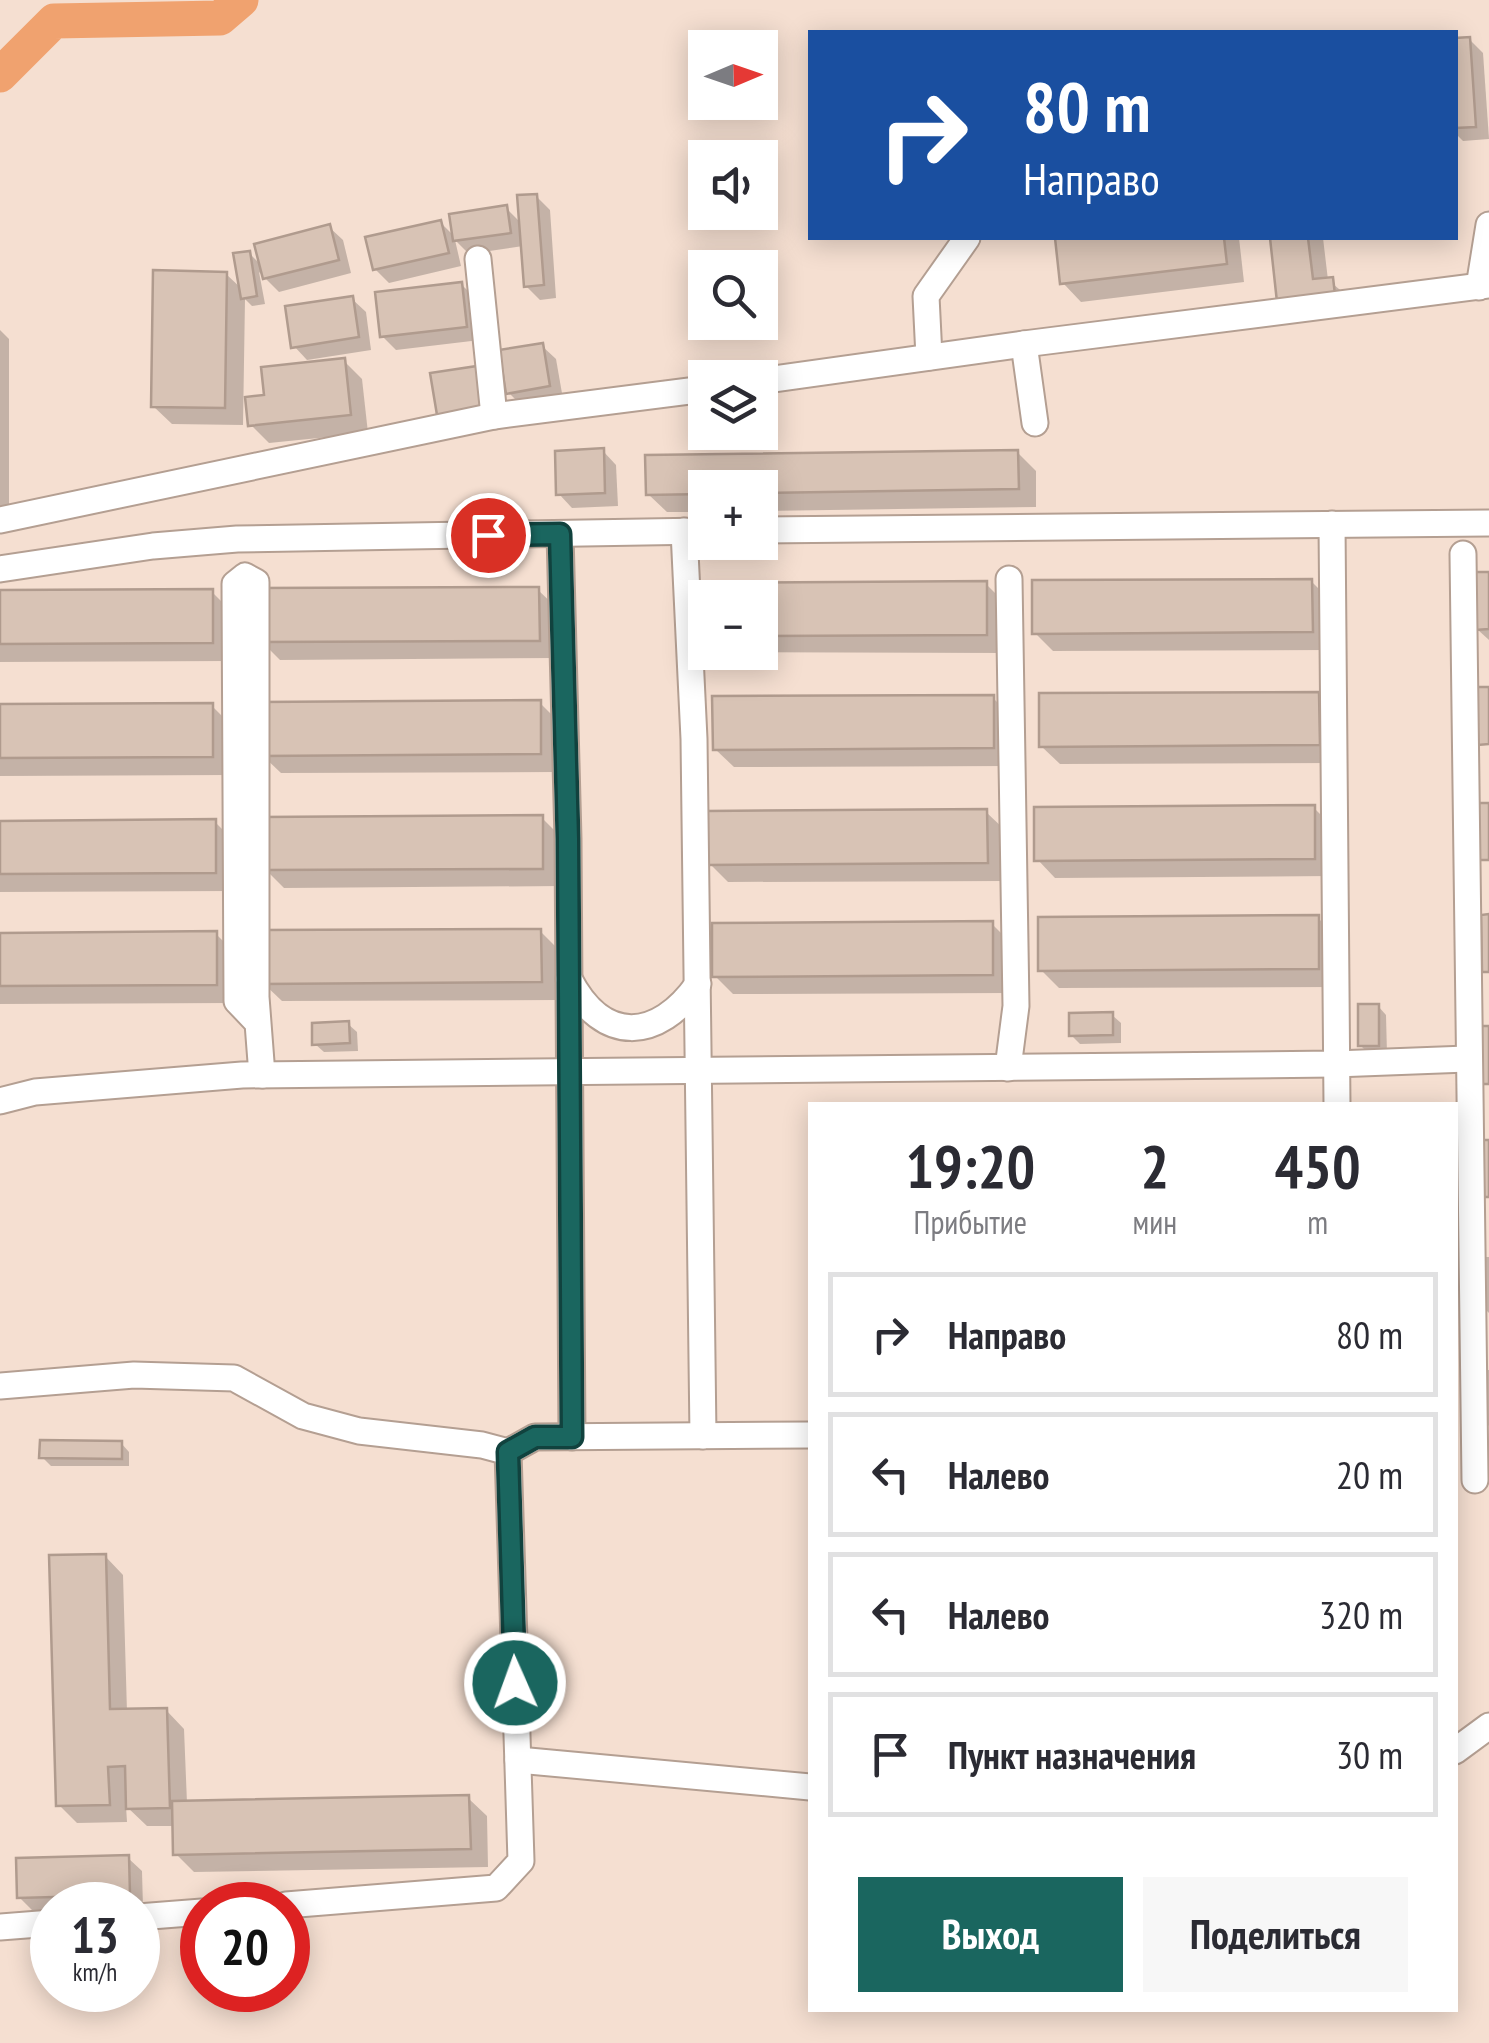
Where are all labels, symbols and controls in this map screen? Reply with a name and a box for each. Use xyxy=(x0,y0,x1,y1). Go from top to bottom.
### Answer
north arrow xyxy=(688,30,778,120)
map controls xyxy=(688,30,778,670)
text: 80 m xyxy=(1023,61,1151,151)
icon: right xyxy=(858,70,988,200)
button: sound xyxy=(688,140,778,230)
text: Направо xyxy=(1023,149,1160,207)
button: search xyxy=(688,250,778,340)
button: layers xyxy=(688,360,778,450)
button: + xyxy=(688,470,778,560)
pin xyxy=(446,493,531,578)
icon: arrive xyxy=(461,508,516,563)
button: − xyxy=(688,580,778,670)
text: 19:20 xyxy=(905,1127,1035,1205)
text: 2 xyxy=(1141,1127,1169,1205)
text: 450 xyxy=(1275,1127,1361,1205)
text: Прибытие xyxy=(914,1201,1027,1243)
text: мин xyxy=(1133,1201,1177,1243)
text: m xyxy=(1307,1201,1328,1243)
icon: right xyxy=(863,1307,918,1362)
text: Направо xyxy=(948,1310,1066,1359)
text: 80 m xyxy=(1336,1310,1403,1359)
icon: left xyxy=(863,1447,918,1502)
text: Налево xyxy=(948,1450,1049,1499)
text: 20 m xyxy=(1336,1450,1403,1499)
icon: left xyxy=(863,1587,918,1642)
text: Налево xyxy=(948,1590,1049,1639)
text: 320 m xyxy=(1319,1590,1403,1639)
position arrow xyxy=(463,1631,567,1735)
icon: arrive xyxy=(863,1727,918,1782)
text: Пункт назначения xyxy=(948,1730,1196,1779)
text: 30 m xyxy=(1336,1730,1403,1779)
button: Выход xyxy=(858,1877,1123,1992)
button: Поделиться xyxy=(1143,1877,1408,1992)
speed limit sign: 20 xyxy=(180,1882,310,2012)
text: 13 xyxy=(71,1902,119,1967)
text: km/h xyxy=(73,1956,117,1988)

